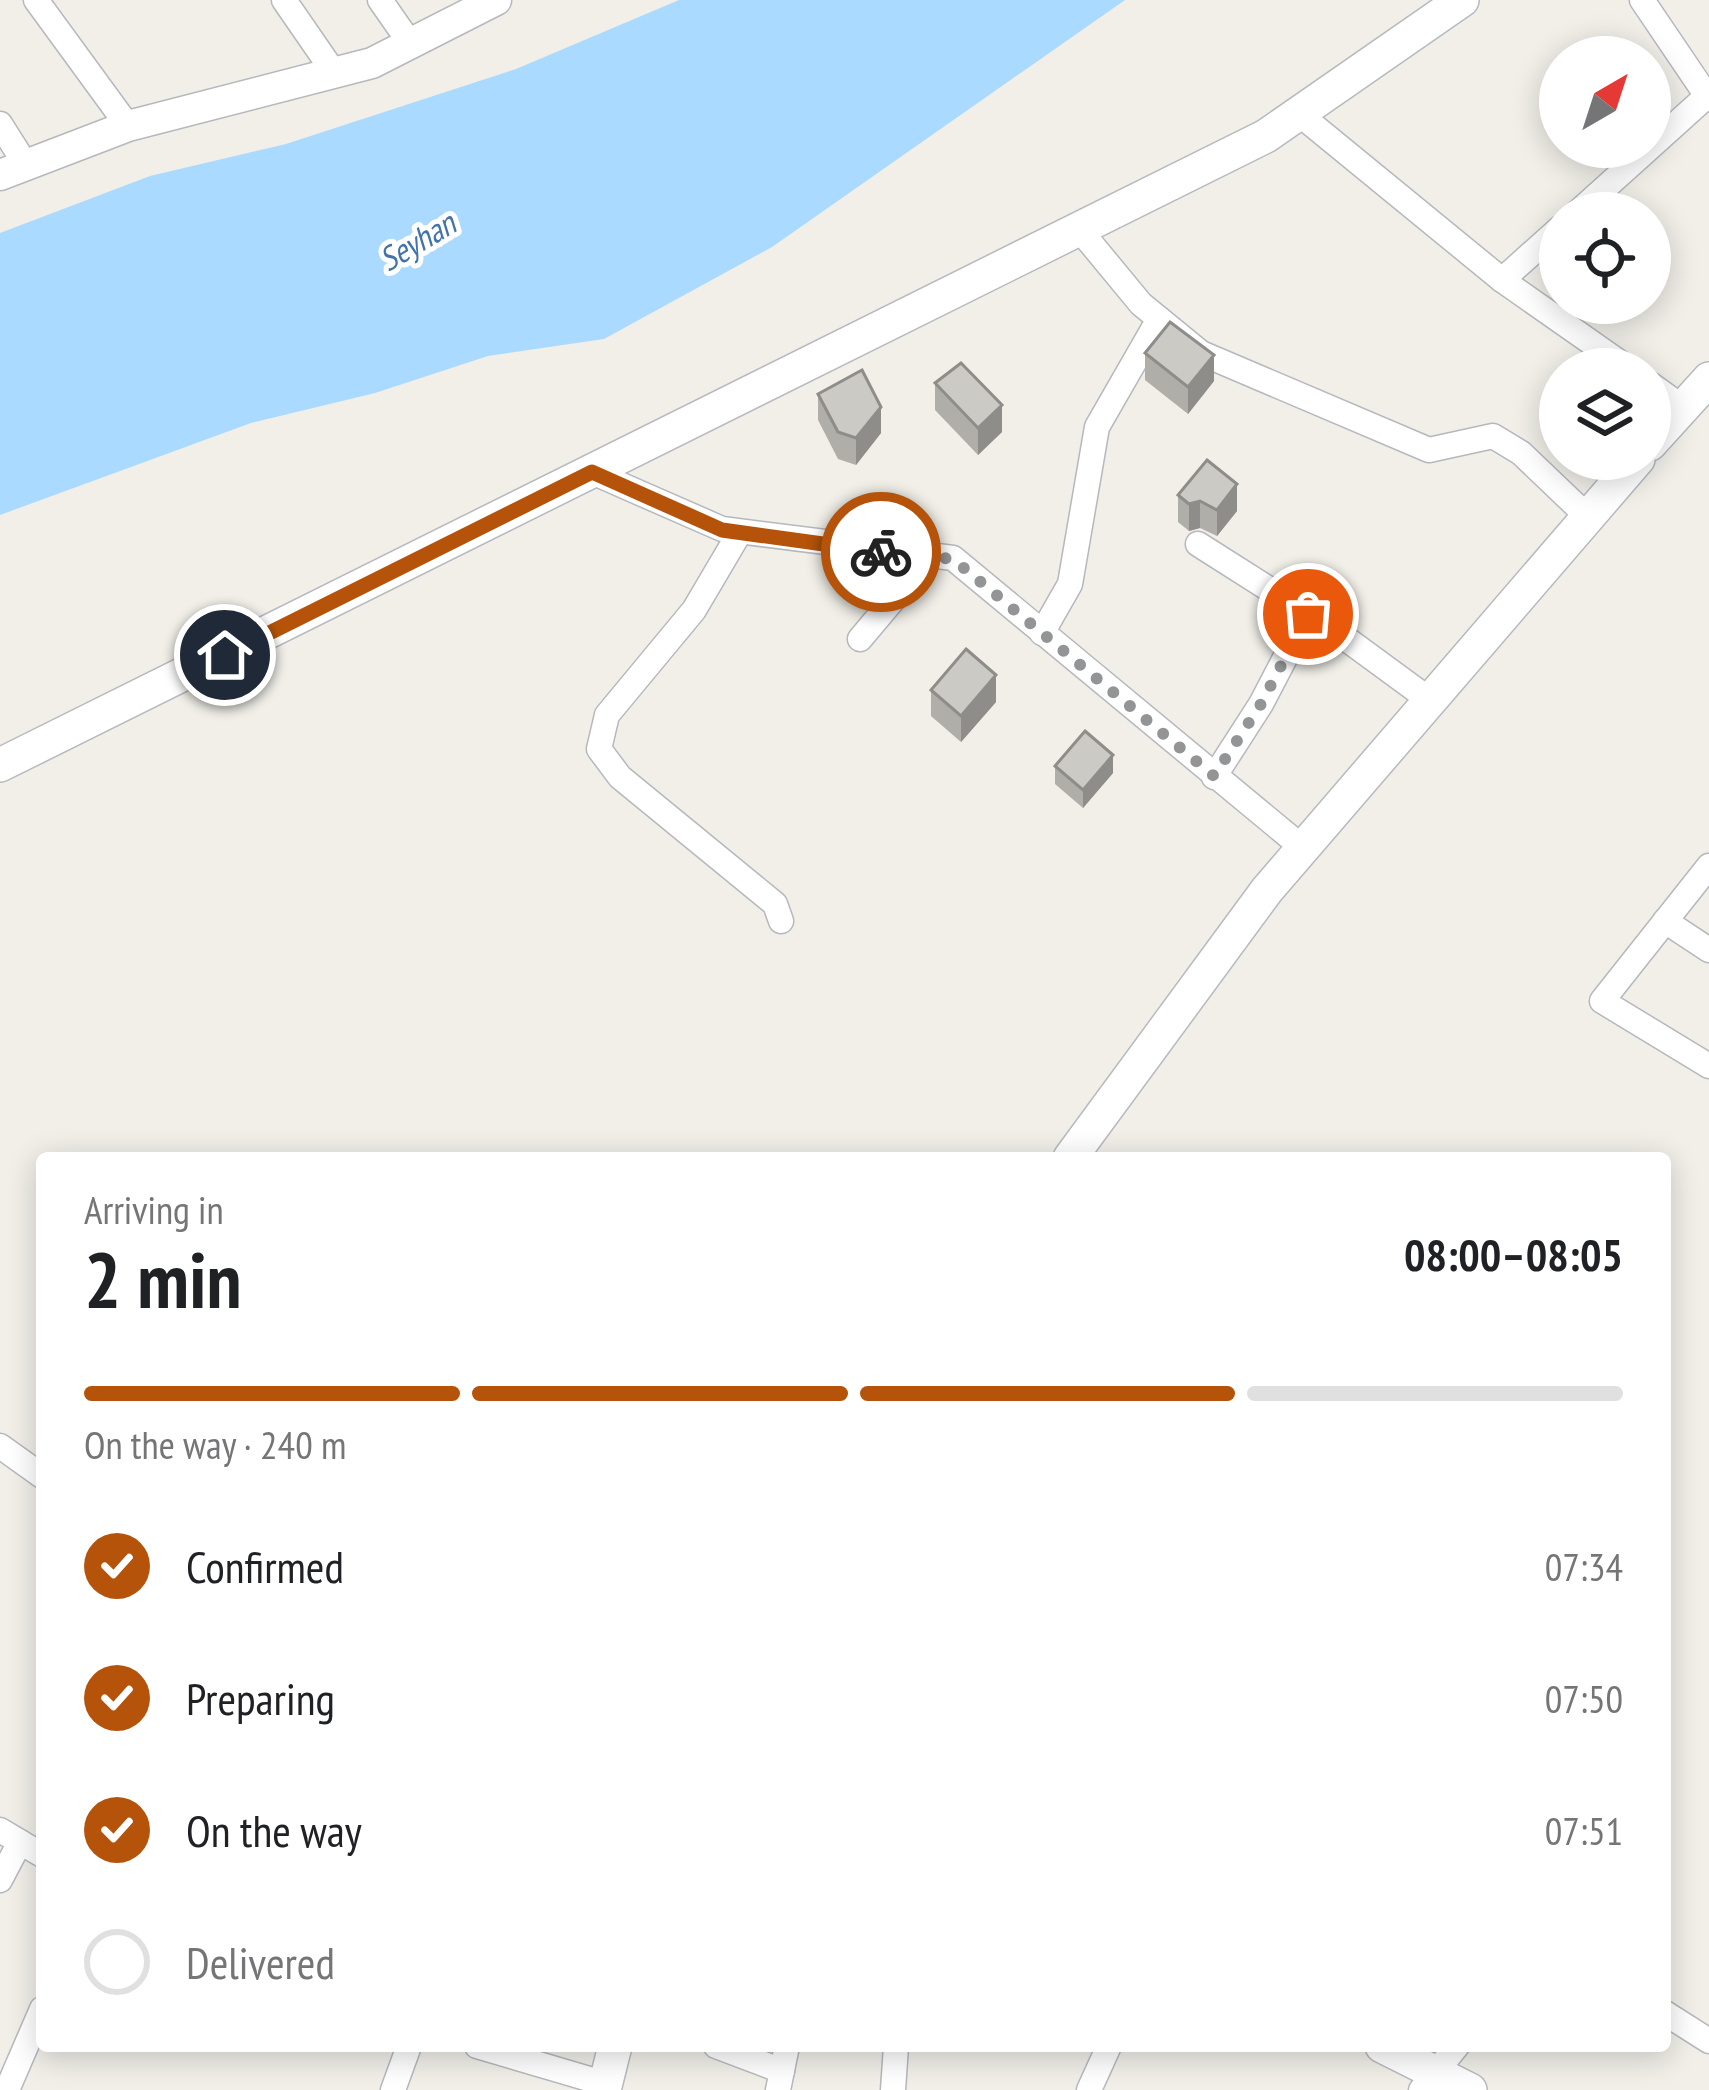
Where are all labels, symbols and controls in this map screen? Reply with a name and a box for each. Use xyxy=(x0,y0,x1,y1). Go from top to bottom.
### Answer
north arrow xyxy=(1539,36,1671,168)
map controls xyxy=(1539,36,1671,480)
button: locate xyxy=(1539,192,1671,324)
water label: Seyhan xyxy=(371,200,464,280)
button: layers xyxy=(1539,348,1671,480)
courier xyxy=(821,492,941,612)
icon: bike xyxy=(848,519,914,585)
pin xyxy=(1257,563,1359,665)
icon: bag xyxy=(1275,581,1341,647)
pin xyxy=(174,604,276,706)
icon: home xyxy=(192,622,258,688)
text: Arriving in xyxy=(84,1184,224,1235)
text: 08:00–08:05 xyxy=(1404,1225,1623,1283)
text: 2 min xyxy=(84,1229,242,1330)
text: On the way · 240 m xyxy=(84,1419,346,1470)
icon: check xyxy=(84,1533,150,1599)
text: Confirmed xyxy=(186,1537,344,1595)
text: 07:34 xyxy=(1545,1541,1623,1592)
icon: check xyxy=(84,1665,150,1731)
text: Preparing xyxy=(186,1669,335,1727)
text: 07:50 xyxy=(1545,1673,1623,1724)
icon: check xyxy=(84,1797,150,1863)
text: On the way xyxy=(186,1801,362,1859)
text: 07:51 xyxy=(1545,1805,1623,1856)
text: Delivered xyxy=(186,1933,335,1991)

